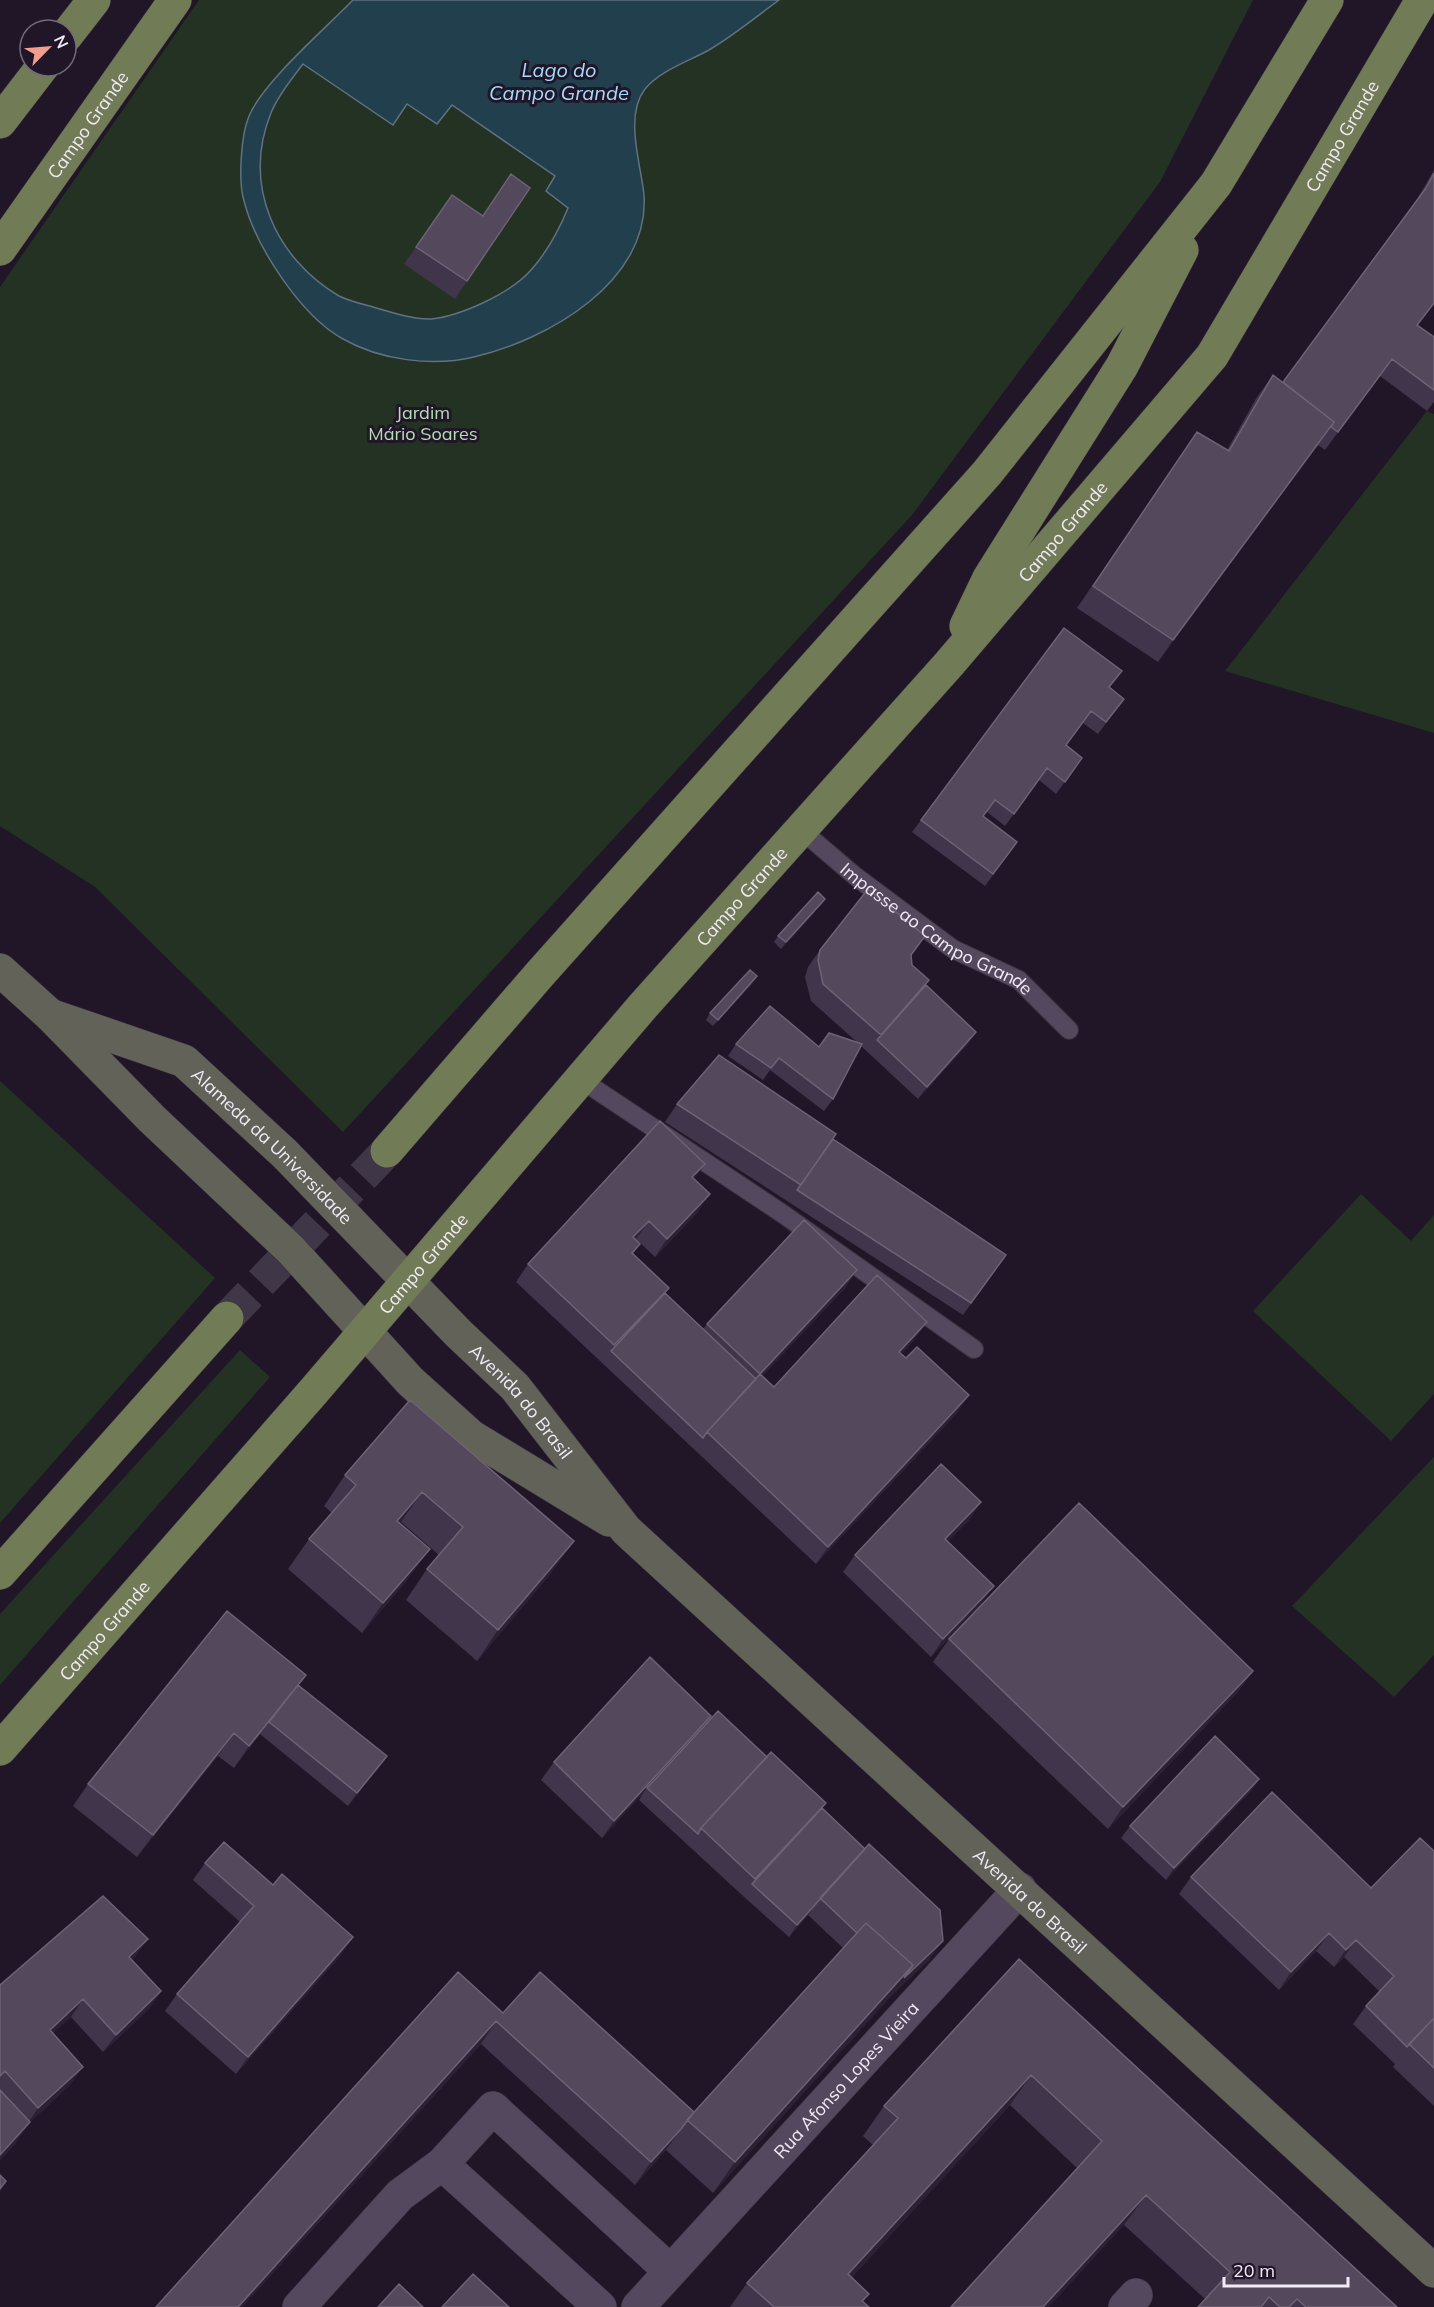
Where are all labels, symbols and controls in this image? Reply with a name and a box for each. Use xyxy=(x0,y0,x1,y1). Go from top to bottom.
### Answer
north arrow xyxy=(18,18,78,78)
text: N xyxy=(50,32,73,51)
water label: Lago do Campo Grande xyxy=(489,57,629,105)
street label: Campo Grande xyxy=(42,66,133,183)
street label: Campo Grande xyxy=(1300,76,1384,196)
park label: Jardim Mário Soares xyxy=(368,401,478,445)
street label: Campo Grande xyxy=(1013,476,1112,587)
street label: Campo Grande xyxy=(691,842,792,951)
street label: Impasse ao Campo Grande xyxy=(836,857,1038,999)
street label: Alameda da Universidade xyxy=(187,1062,358,1229)
street label: Campo Grande xyxy=(373,1208,473,1319)
street label: Avenida do Brasil xyxy=(465,1338,578,1463)
street label: Campo Grande xyxy=(54,1575,154,1685)
street label: Avenida do Brasil xyxy=(969,1843,1092,1959)
street label: Rua Afonso Lopes Vieira xyxy=(768,1996,923,2163)
scale bar xyxy=(1224,2250,1348,2288)
text: 20 m xyxy=(1233,2259,1275,2282)

